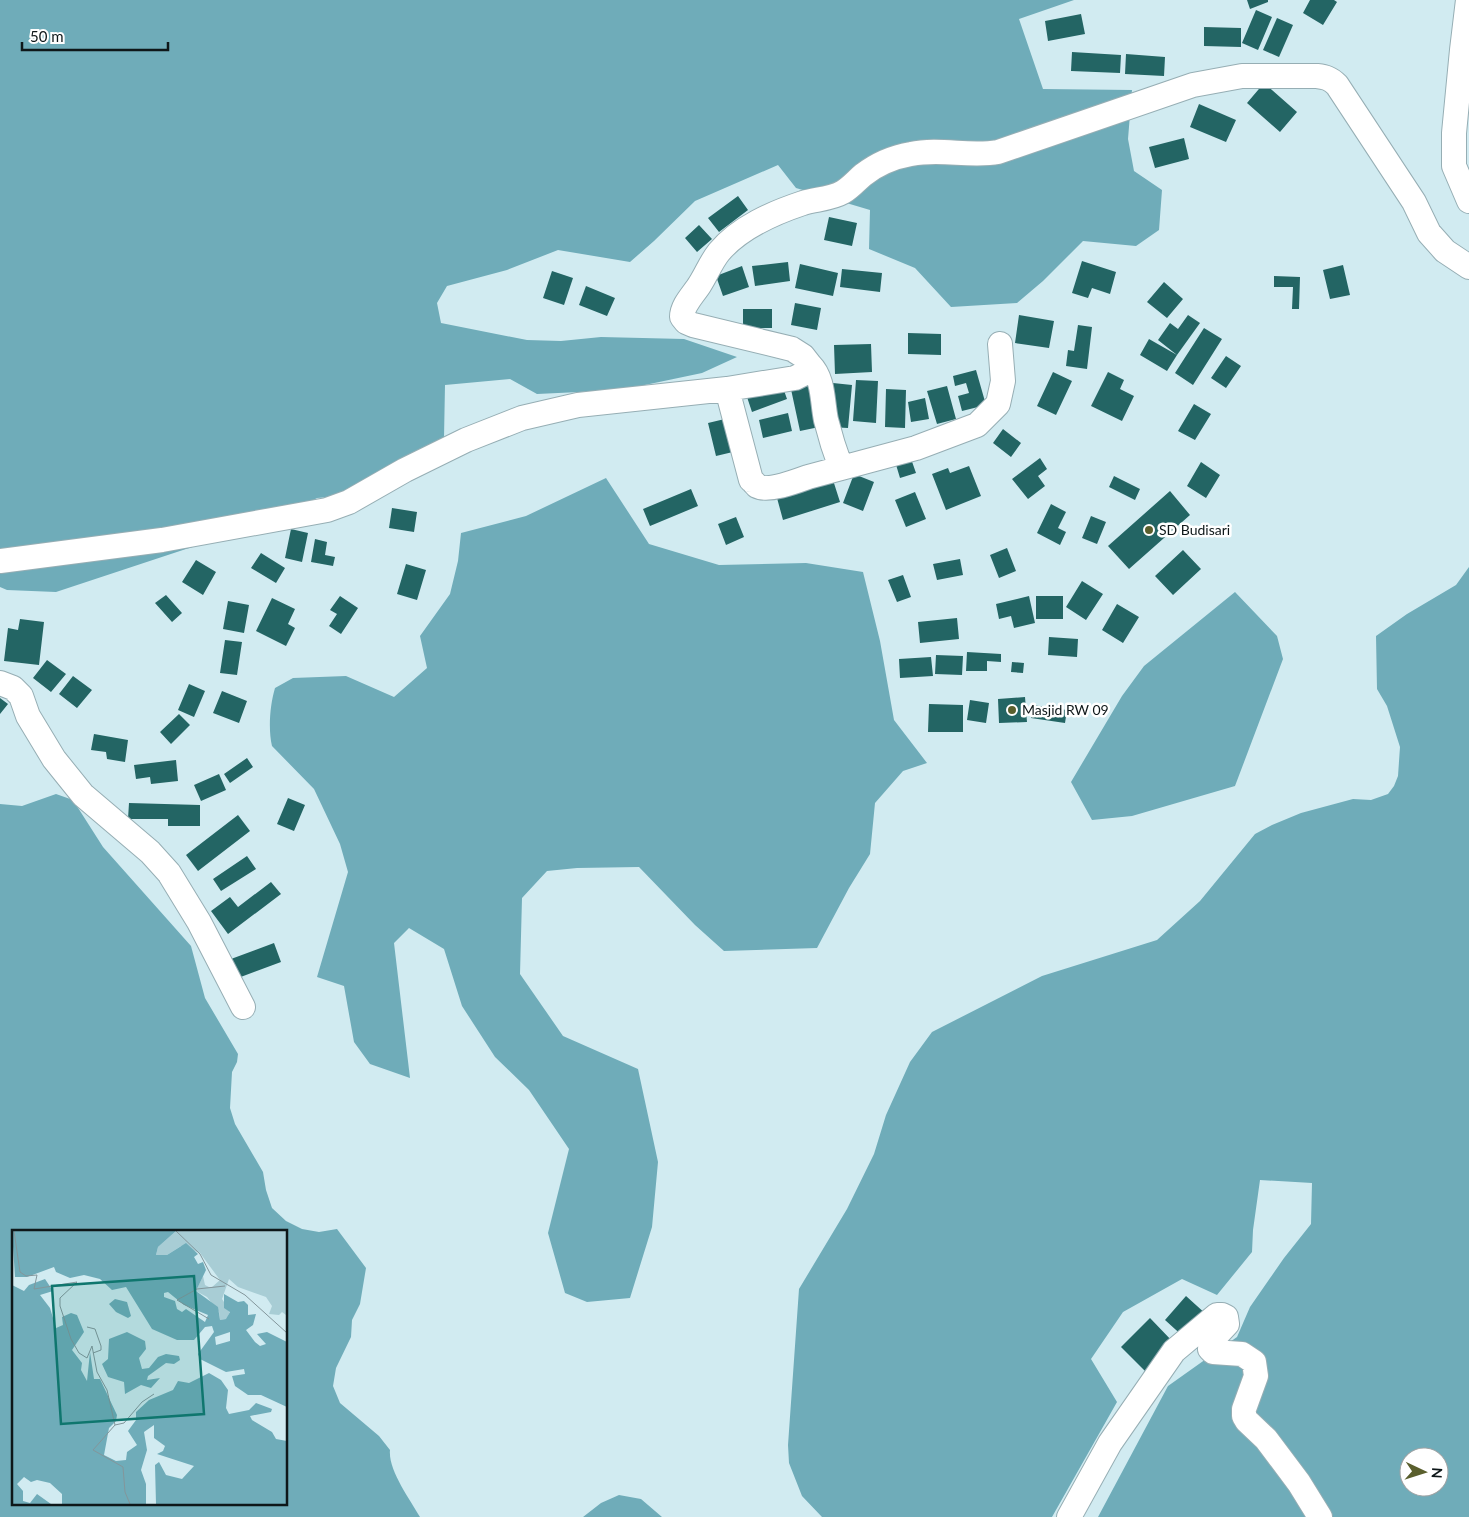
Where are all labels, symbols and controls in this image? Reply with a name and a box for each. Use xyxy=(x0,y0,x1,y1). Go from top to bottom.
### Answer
scale bar xyxy=(22,20,169,52)
text: 50 m xyxy=(30,27,64,45)
place label: SD Budisari xyxy=(1159,521,1230,538)
marker: SD Budisari xyxy=(1143,524,1155,536)
place label: Masjid RW 09 xyxy=(1022,701,1109,718)
marker: Masjid RW 09 xyxy=(1006,704,1018,716)
inset map xyxy=(12,1230,288,1504)
north arrow xyxy=(1399,1447,1449,1497)
text: N xyxy=(1429,1467,1446,1479)

